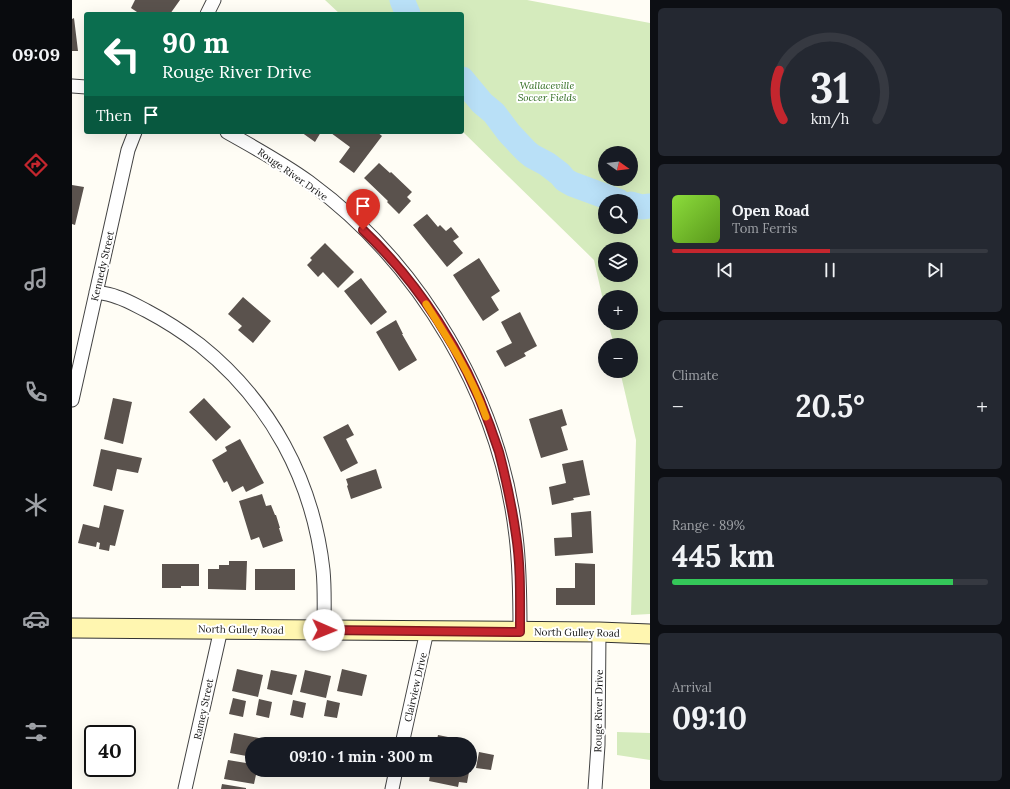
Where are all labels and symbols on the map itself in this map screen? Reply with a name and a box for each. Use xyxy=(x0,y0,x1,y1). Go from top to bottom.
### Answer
park label: Wallaceville Soccer Fields xyxy=(518,79,576,104)
street label: Rouge River Drive xyxy=(255,145,331,204)
north arrow xyxy=(598,146,638,186)
pin xyxy=(346,189,380,230)
street label: Kennedy Street xyxy=(88,230,117,303)
position arrow xyxy=(303,609,345,651)
street label: North Gulley Road xyxy=(198,622,284,637)
street label: North Gulley Road xyxy=(534,625,620,640)
street label: Clairview Drive xyxy=(401,651,430,723)
street label: Rouge River Drive xyxy=(591,669,606,753)
street label: Ramey Street xyxy=(191,677,216,741)
speed limit sign: 40 xyxy=(84,725,136,777)

